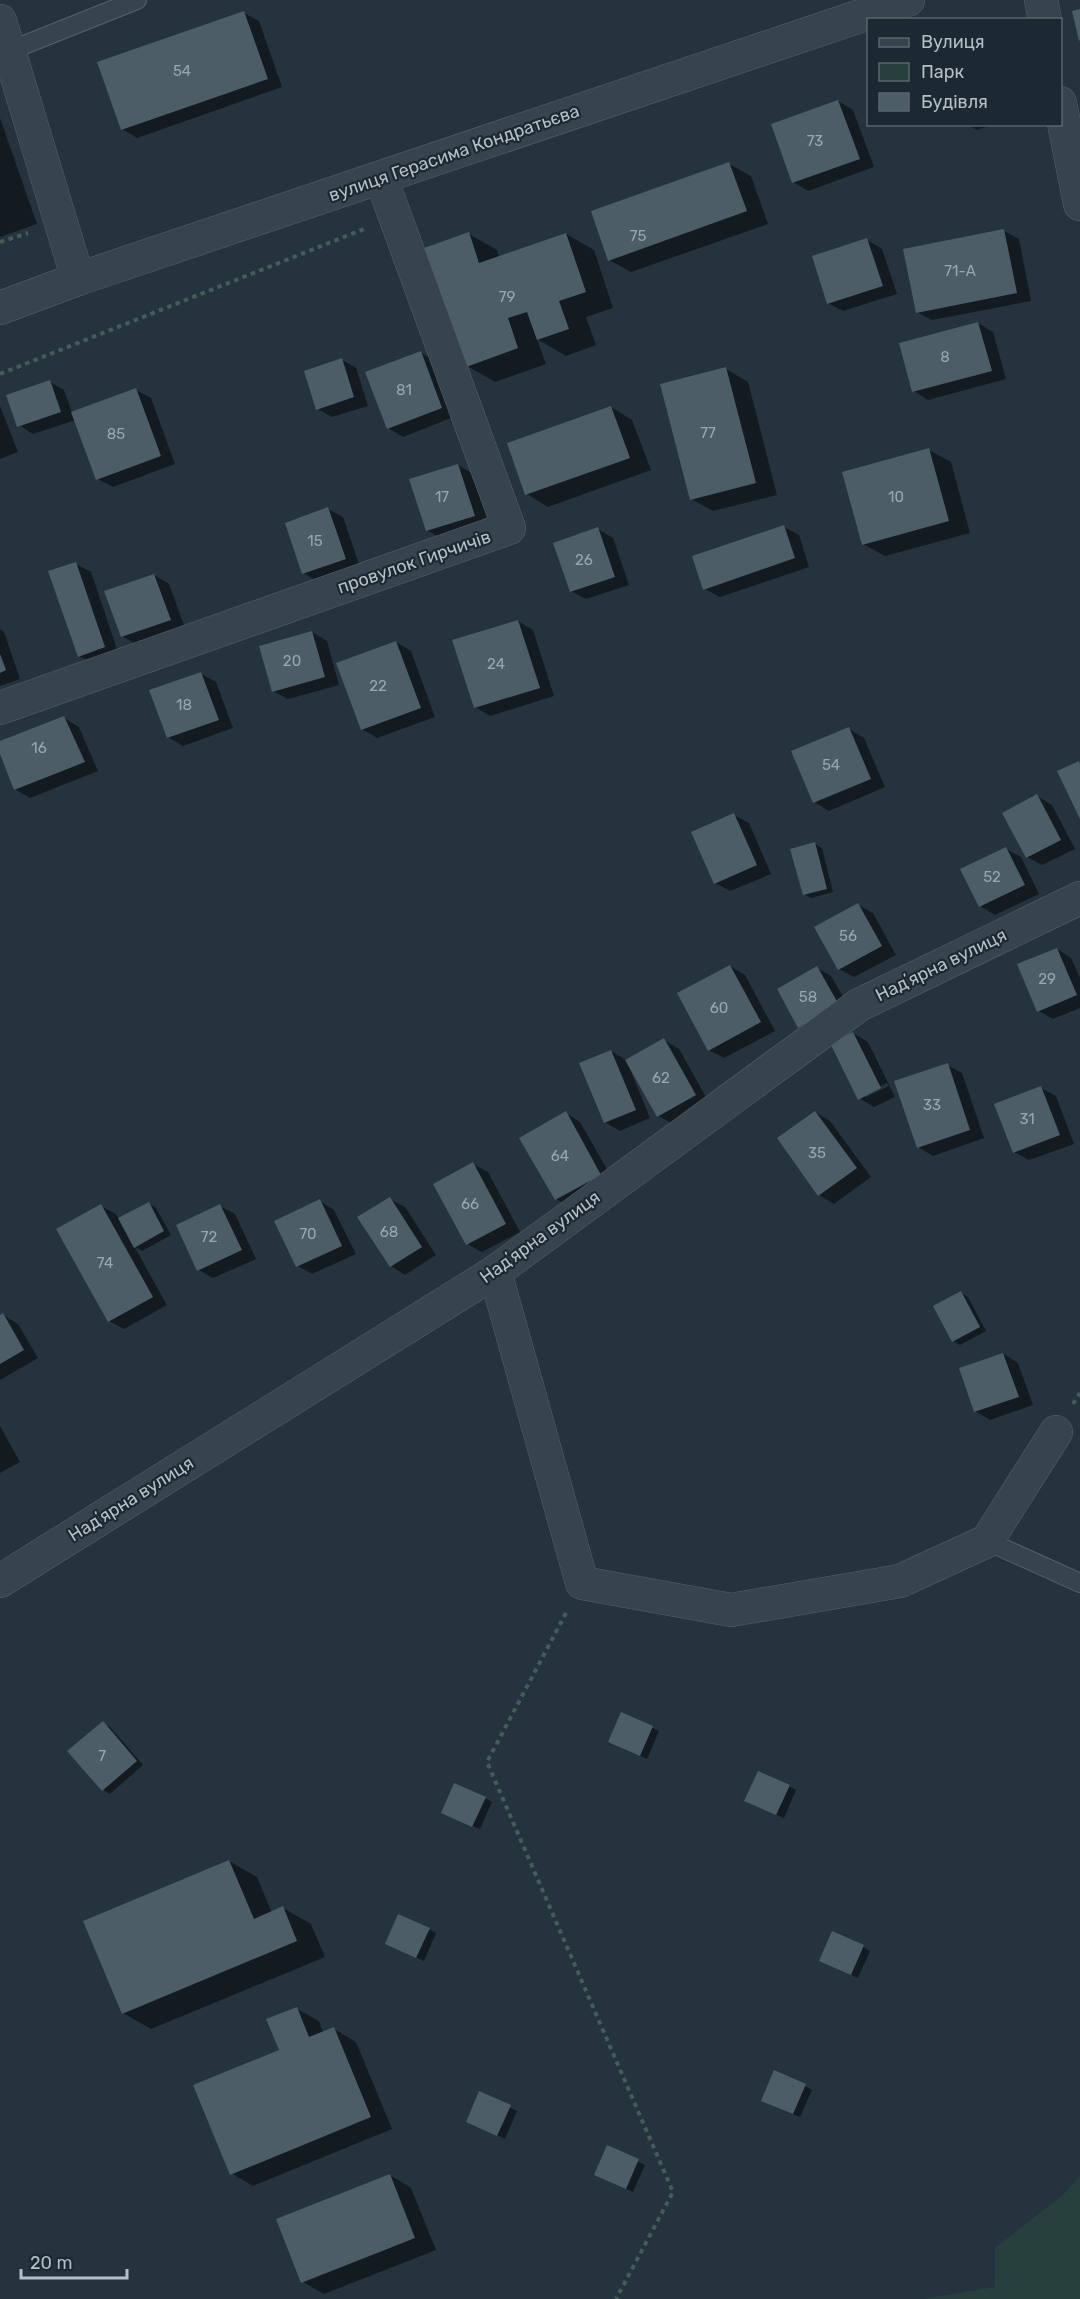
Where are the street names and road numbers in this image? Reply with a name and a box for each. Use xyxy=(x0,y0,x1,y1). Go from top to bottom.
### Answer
street label: вулиця Герасима Кондратьєва xyxy=(326,100,582,206)
street label: провулок Гирчичів xyxy=(334,525,494,599)
street label: Надʼярна вулиця xyxy=(872,924,1010,1006)
street label: Надʼярна вулиця xyxy=(476,1186,604,1288)
street label: Надʼярна вулиця xyxy=(64,1452,198,1546)

